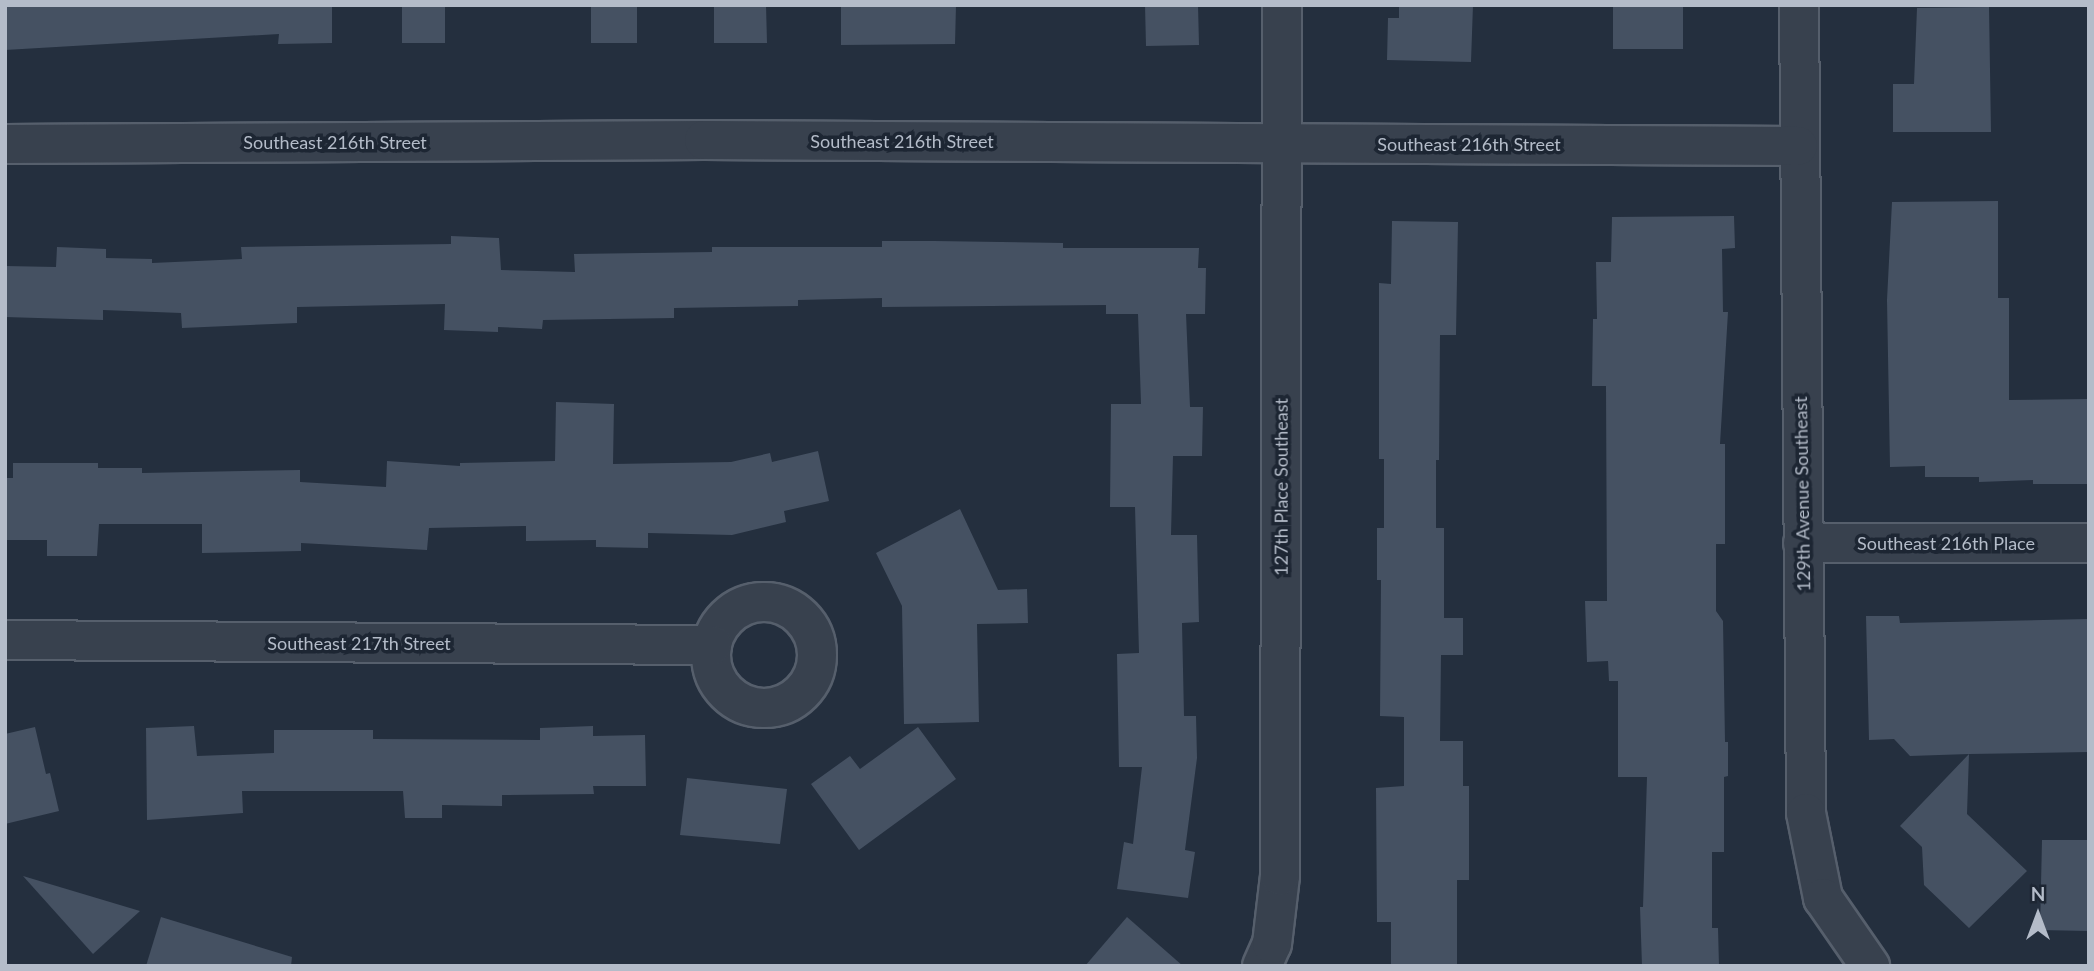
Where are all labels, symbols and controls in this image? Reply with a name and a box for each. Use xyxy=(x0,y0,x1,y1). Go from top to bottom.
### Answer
street label: Southeast 216th Street xyxy=(810,130,994,152)
street label: Southeast 216th Street xyxy=(243,131,427,153)
street label: Southeast 216th Street xyxy=(1377,133,1561,155)
street label: 129th Avenue Southeast xyxy=(1789,396,1815,592)
street label: 127th Place Southeast xyxy=(1270,398,1292,576)
street label: Southeast 216th Place xyxy=(1857,532,2035,554)
street label: Southeast 217th Street xyxy=(267,632,451,654)
north arrow xyxy=(2003,880,2073,950)
text: N xyxy=(2031,882,2045,905)

